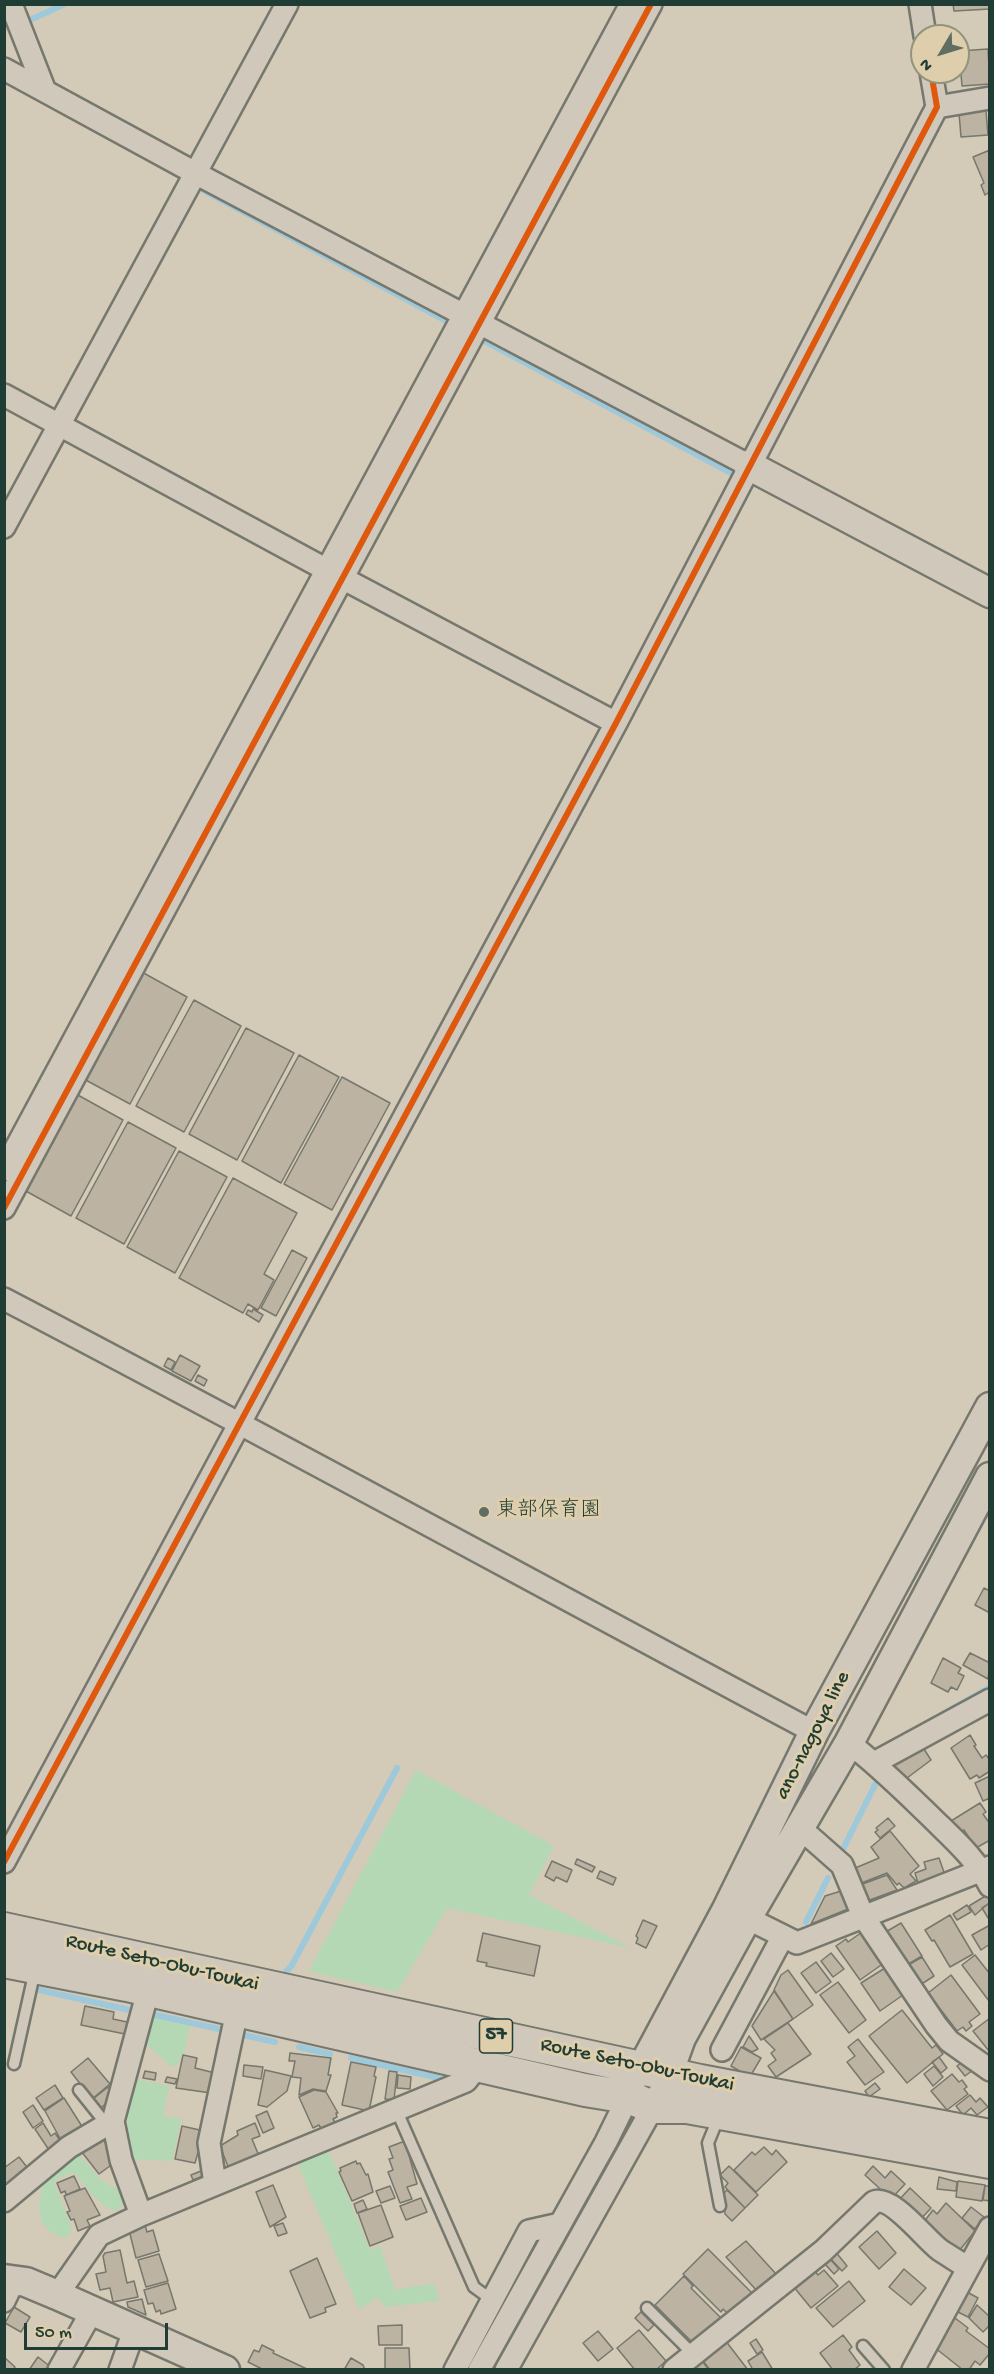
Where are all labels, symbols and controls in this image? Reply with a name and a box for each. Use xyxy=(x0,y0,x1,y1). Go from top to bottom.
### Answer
north arrow xyxy=(910,24,970,84)
text: N xyxy=(916,54,938,74)
place label: 東部保育園 xyxy=(496,1499,601,1525)
marker: 東部保育園 xyxy=(477,1505,491,1519)
street label: ano-nagoya line xyxy=(771,1668,857,1804)
street label: Route Seto-Obu-Toukai xyxy=(63,1930,261,1998)
road number: 57 xyxy=(480,2019,512,2053)
street label: Route Seto-Obu-Toukai xyxy=(538,2033,736,2099)
scale bar xyxy=(27,2311,171,2349)
text: 50 m xyxy=(35,2323,72,2344)

